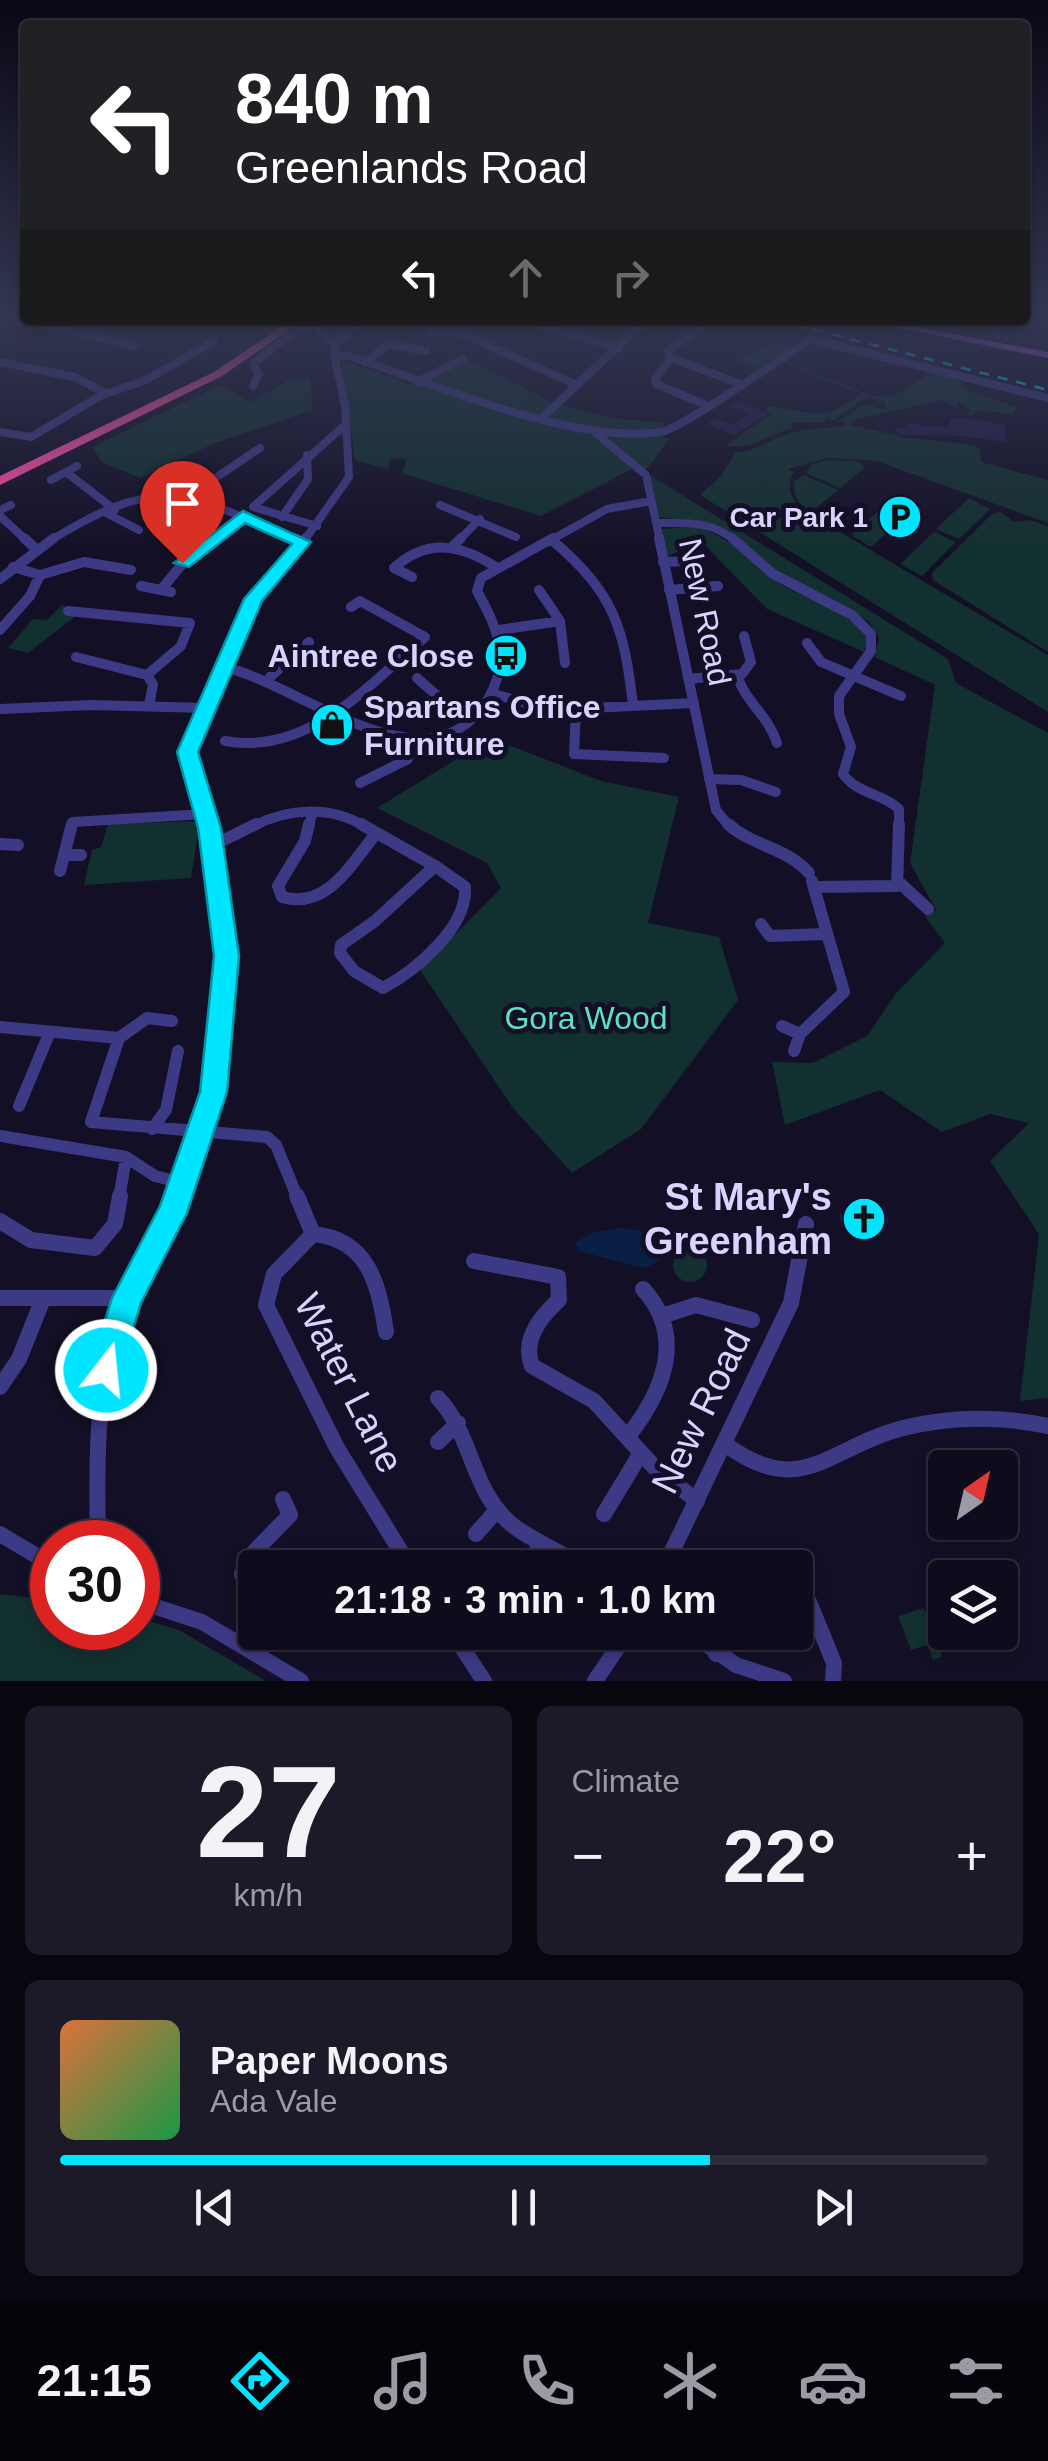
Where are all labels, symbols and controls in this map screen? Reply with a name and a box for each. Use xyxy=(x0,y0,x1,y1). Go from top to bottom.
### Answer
icon: left xyxy=(70,60,200,190)
text: 840 m xyxy=(235,60,433,138)
text: Greenlands Road xyxy=(235,142,588,193)
icon: left xyxy=(393,250,448,305)
icon: ahead xyxy=(498,250,553,305)
icon: right xyxy=(603,250,658,305)
pin xyxy=(140,461,225,564)
icon: arrive xyxy=(155,476,210,531)
parking icon: Car Park 1 xyxy=(877,494,923,540)
place label: Car Park 1 xyxy=(729,502,868,533)
street label: New Road xyxy=(672,535,738,689)
bus stop icon: Aintree Close xyxy=(483,633,529,679)
place label: Aintree Close xyxy=(268,638,474,674)
place label: Spartans Office Furniture xyxy=(364,689,601,762)
shop icon: Spartans Office Furniture xyxy=(309,702,355,748)
park label: Gora Wood xyxy=(504,1000,668,1036)
place label: St Mary's Greenham xyxy=(644,1176,832,1262)
church icon: St Mary's Greenham xyxy=(841,1196,887,1242)
street label: Water Lane xyxy=(286,1287,412,1479)
position arrow xyxy=(54,1318,158,1422)
street label: New Road xyxy=(643,1322,759,1500)
north arrow xyxy=(928,1450,1018,1540)
map controls xyxy=(928,1450,1018,1650)
speed limit sign: 30 xyxy=(30,1520,160,1650)
button: layers xyxy=(928,1560,1018,1650)
text: 21:18 · 3 min · 1.0 km xyxy=(334,1579,717,1621)
text: 27 xyxy=(196,1739,341,1885)
text: Climate xyxy=(572,1763,680,1799)
text: 22° xyxy=(723,1814,836,1898)
text: − xyxy=(572,1825,604,1887)
text: + xyxy=(956,1825,988,1887)
text: km/h xyxy=(234,1877,303,1913)
text: Paper Moons xyxy=(210,2040,449,2082)
text: Ada Vale xyxy=(210,2083,338,2119)
icon: previous xyxy=(187,2180,242,2235)
icon: pause xyxy=(496,2180,551,2235)
icon: next xyxy=(806,2180,861,2235)
icon: directions xyxy=(225,2346,295,2416)
icon: music xyxy=(368,2346,438,2416)
icon: phone xyxy=(512,2346,582,2416)
icon: climate xyxy=(655,2346,725,2416)
icon: car xyxy=(798,2346,868,2416)
icon: filters xyxy=(941,2346,1011,2416)
text: 21:15 xyxy=(37,2355,152,2406)

